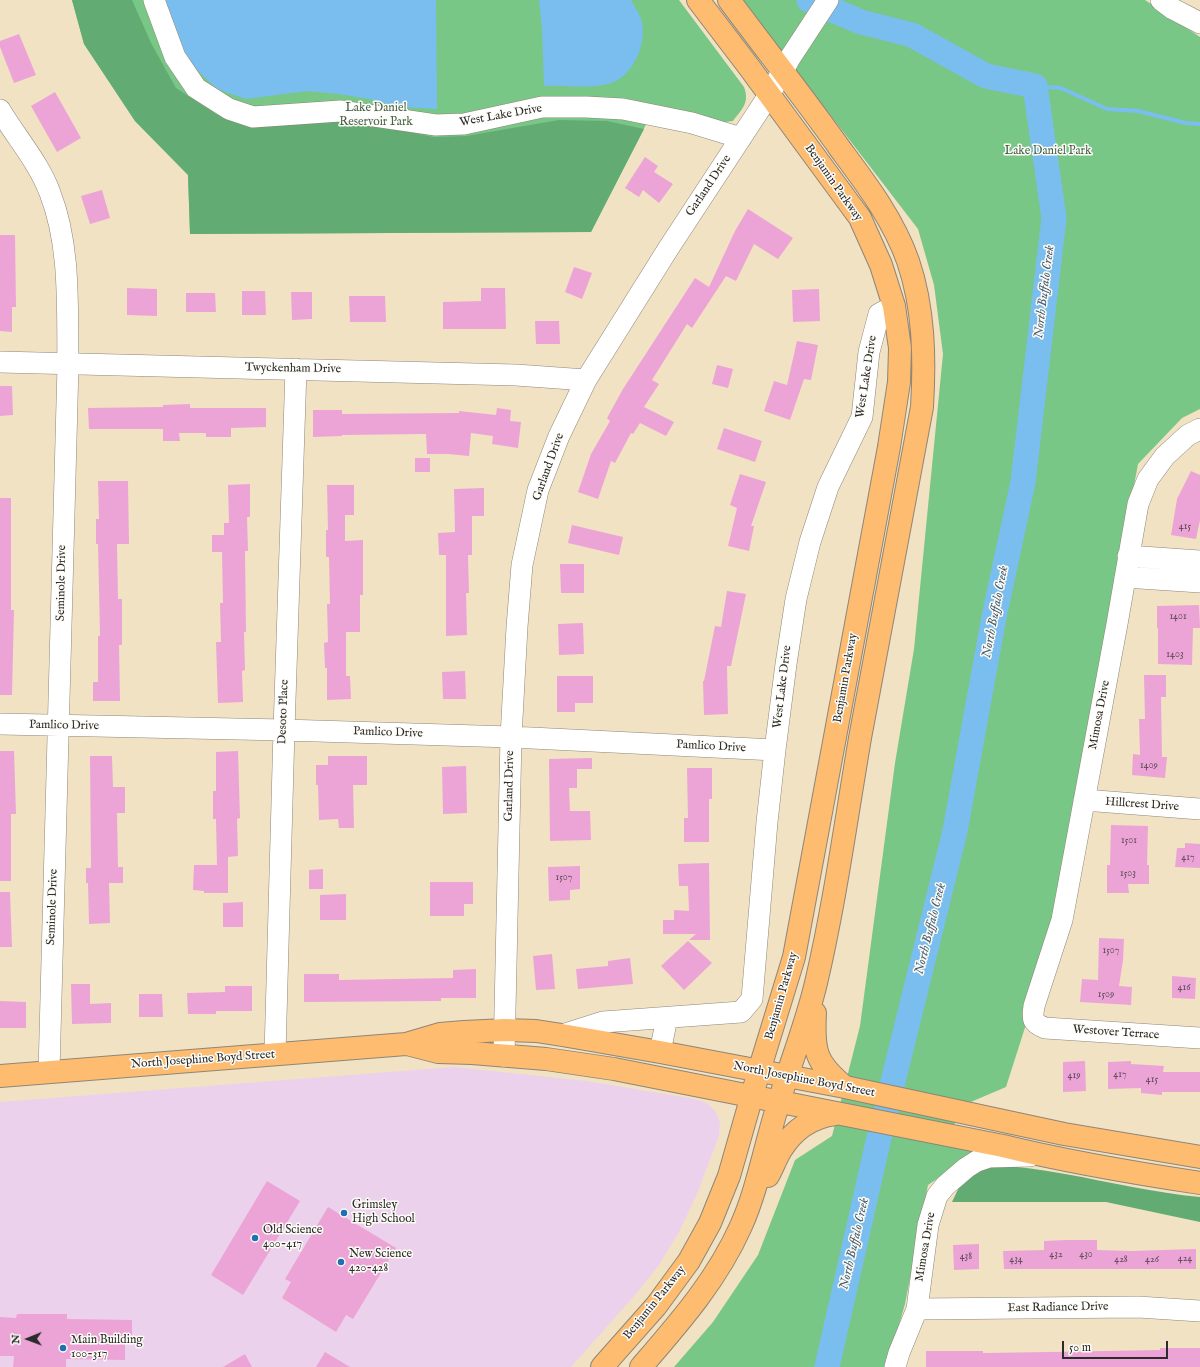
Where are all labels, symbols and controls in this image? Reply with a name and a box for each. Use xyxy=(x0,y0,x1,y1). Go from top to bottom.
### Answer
park label: Lake Daniel Reservoir Park xyxy=(339,102,413,130)
street label: West Lake Drive xyxy=(459,102,543,130)
street label: Benjamin Parkway xyxy=(801,142,865,224)
park label: Lake Daniel Park xyxy=(1005,145,1091,159)
street label: Garland Drive xyxy=(683,153,735,219)
water label: North Buffalo Creek xyxy=(1032,245,1058,339)
street label: West Lake Drive xyxy=(853,335,881,419)
street label: Twyckenham Drive xyxy=(245,361,341,377)
street label: Garland Drive xyxy=(530,431,568,503)
house number: 415 xyxy=(1179,521,1191,533)
street label: Seminole Drive xyxy=(54,545,70,621)
water label: North Buffalo Creek xyxy=(979,565,1013,659)
house number: 1401 xyxy=(1169,611,1187,623)
street label: Benjamin Parkway xyxy=(831,632,861,724)
street label: West Lake Drive xyxy=(771,645,795,729)
house number: 1403 xyxy=(1166,649,1184,661)
street label: Desoto Place xyxy=(276,679,292,745)
street label: Mimosa Drive xyxy=(1086,679,1114,751)
street label: Pamlico Drive xyxy=(29,718,99,734)
street label: Pamlico Drive xyxy=(353,725,423,741)
street label: Pamlico Drive xyxy=(676,738,746,756)
street label: Garland Drive xyxy=(502,750,518,822)
house number: 1409 xyxy=(1140,760,1158,772)
street label: Hillcrest Drive xyxy=(1105,795,1179,815)
house number: 1501 xyxy=(1121,835,1137,847)
house number: 417 xyxy=(1181,852,1195,864)
house number: 1503 xyxy=(1120,868,1136,880)
street label: Seminole Drive xyxy=(44,869,62,945)
house number: 1507 xyxy=(556,872,572,884)
water label: North Buffalo Creek xyxy=(912,882,950,976)
house number: 1507 xyxy=(1103,945,1119,957)
street label: Benjamin Parkway xyxy=(763,950,801,1042)
house number: 416 xyxy=(1178,982,1190,994)
house number: 1509 xyxy=(1098,989,1114,1001)
street label: Westover Terrace xyxy=(1072,1023,1160,1043)
street label: North Josephine Boyd Street xyxy=(131,1048,275,1072)
street label: North Josephine Boyd Street xyxy=(732,1059,876,1101)
house number: 417 xyxy=(1113,1069,1127,1081)
house number: 419 xyxy=(1068,1070,1080,1082)
house number: 415 xyxy=(1146,1074,1158,1086)
water label: North Buffalo Creek xyxy=(837,1197,873,1291)
place label: Grimsley High School xyxy=(352,1199,415,1227)
marker: Grimsley High School xyxy=(339,1208,349,1218)
street label: Mimosa Drive xyxy=(913,1211,939,1283)
place label: Old Science 400-417 xyxy=(263,1224,322,1252)
marker: Old Science 400-417 xyxy=(250,1233,260,1243)
place label: New Science 420-428 xyxy=(349,1248,412,1276)
house number: 432 xyxy=(1049,1249,1063,1261)
house number: 430 xyxy=(1079,1249,1093,1261)
house number: 438 xyxy=(960,1251,972,1263)
house number: 424 xyxy=(1178,1253,1192,1265)
house number: 434 xyxy=(1009,1254,1023,1266)
house number: 428 xyxy=(1114,1254,1128,1266)
house number: 426 xyxy=(1145,1254,1159,1266)
marker: New Science 420-428 xyxy=(336,1257,346,1267)
street label: Benjamin Parkway xyxy=(621,1263,689,1343)
street label: East Radiance Drive xyxy=(1007,1300,1109,1316)
north arrow xyxy=(8,1319,48,1359)
scale bar xyxy=(1064,1333,1170,1359)
text: N xyxy=(9,1334,23,1344)
place label: Main Building 100-317 xyxy=(71,1334,143,1362)
text: 50 m xyxy=(1069,1340,1091,1355)
marker: Main Building 100-317 xyxy=(58,1343,68,1353)

